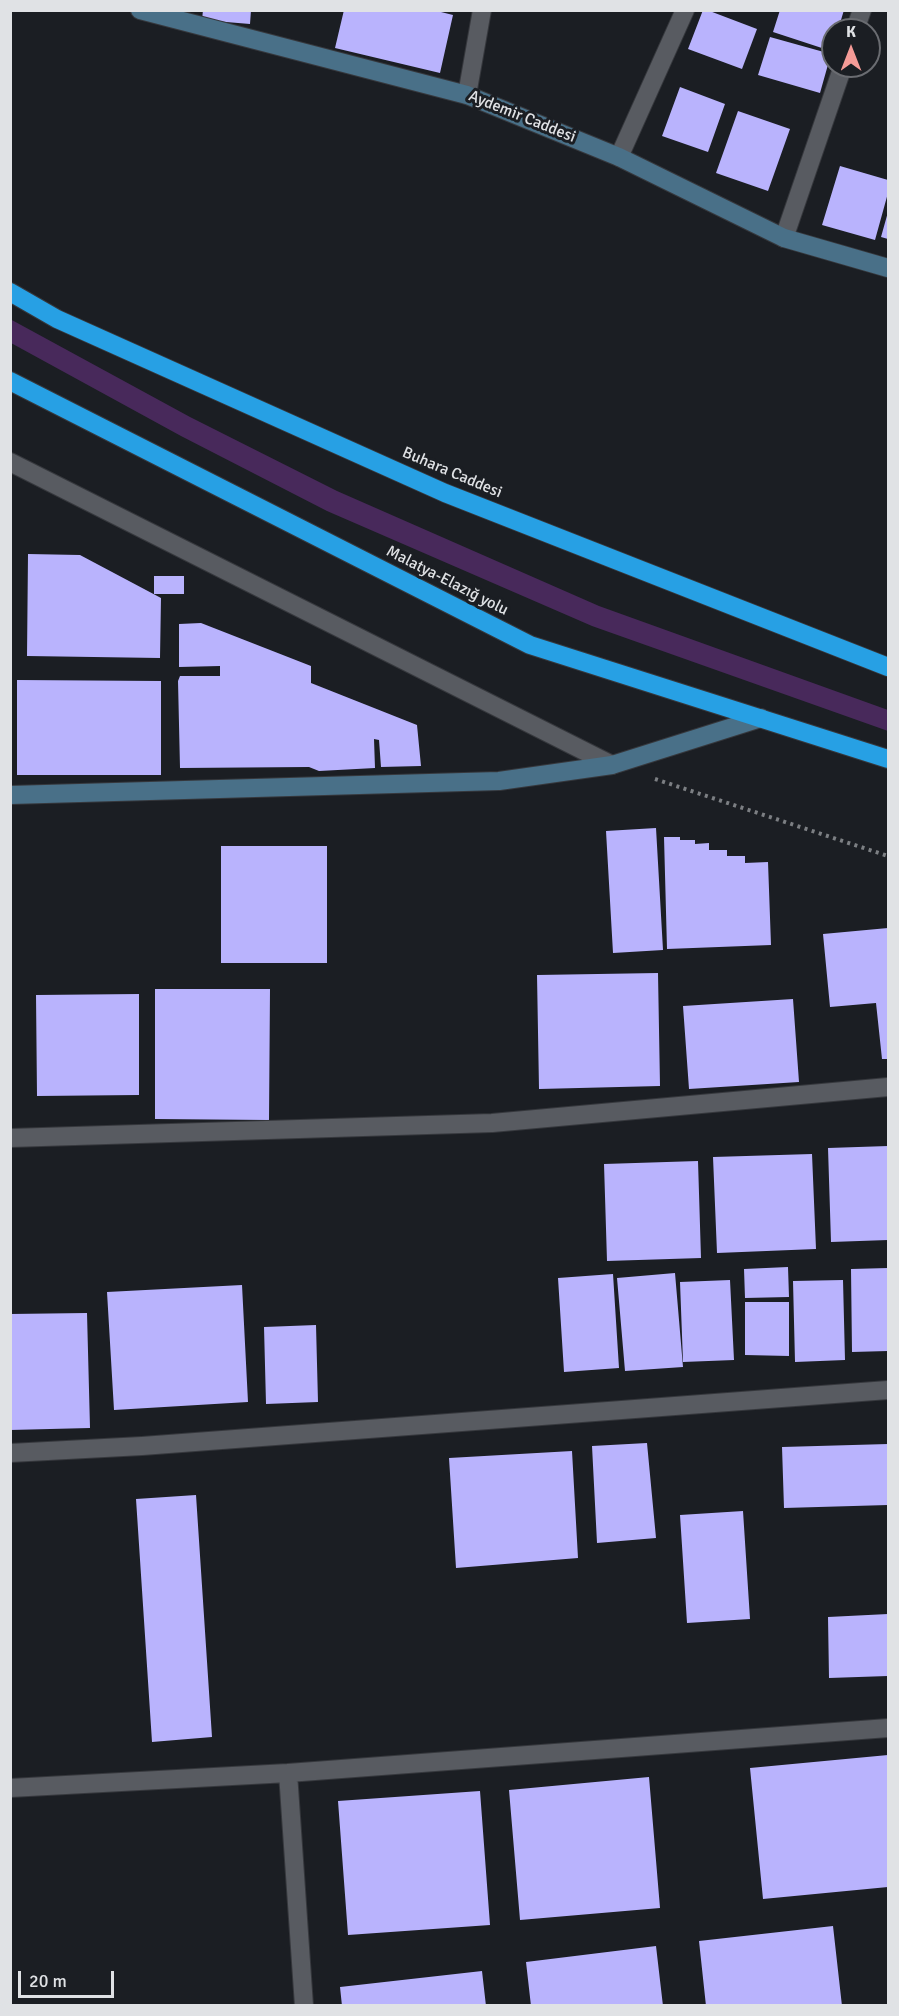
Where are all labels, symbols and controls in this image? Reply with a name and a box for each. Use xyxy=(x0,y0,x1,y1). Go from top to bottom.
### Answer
north arrow xyxy=(821,18,881,78)
text: K xyxy=(846,22,856,42)
street label: Aydemir Caddesi xyxy=(466,87,578,147)
street label: Buhara Caddesi xyxy=(399,443,505,503)
street label: Malatya-Elazığ yolu xyxy=(383,542,511,620)
scale bar xyxy=(21,1959,117,1997)
text: 20 m xyxy=(29,1970,67,1992)

